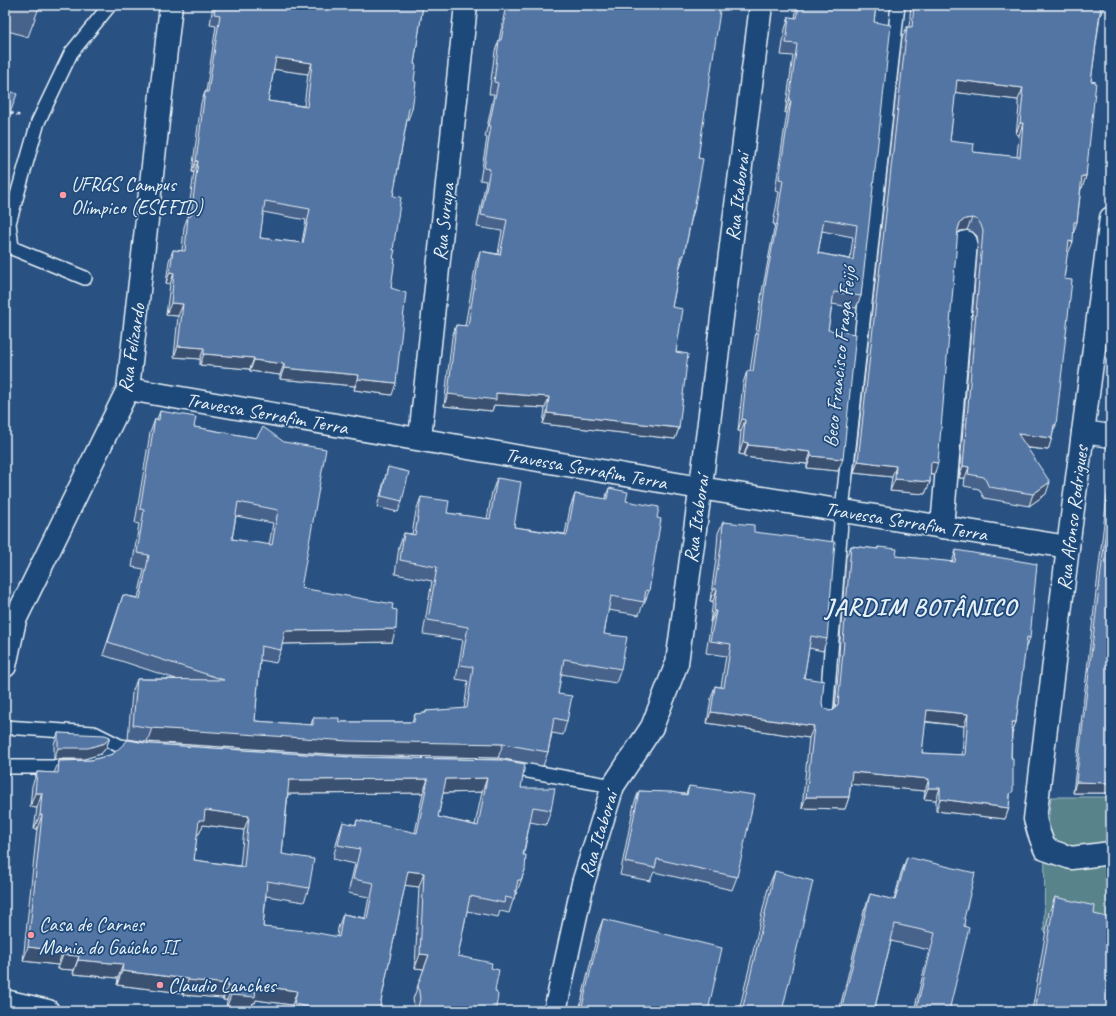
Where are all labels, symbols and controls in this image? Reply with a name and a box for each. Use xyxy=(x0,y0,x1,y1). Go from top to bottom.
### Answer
street label: Rua Itaboraí xyxy=(720,148,756,242)
place label: UFRGS Campus Olímpico (ESEFID) xyxy=(71,172,204,220)
street label: Rua Surupa xyxy=(427,180,460,262)
marker: UFRGS Campus Olímpico (ESEFID) xyxy=(58,190,68,200)
street label: Beco Francisco Fraga Feijó xyxy=(818,262,862,449)
street label: Rua Felizardo xyxy=(112,301,151,394)
street label: Travessa Serrafim Terra xyxy=(184,387,351,440)
street label: Travessa Serrafim Terra xyxy=(503,442,670,495)
street label: Rua Afonso Rodrigues xyxy=(1051,442,1094,592)
street label: Rua Itaboraí xyxy=(678,469,716,564)
street label: Travessa Serrafim Terra xyxy=(823,496,990,547)
district label: JARDIM BOTÂNICO xyxy=(823,592,1019,622)
street label: Rua Itaboraí xyxy=(574,785,625,880)
place label: Casa de Carnes Mania do Gaúcho II xyxy=(39,912,181,960)
marker: Casa de Carnes Mania do Gaúcho II xyxy=(26,930,36,940)
place label: Claudio Lanches xyxy=(168,973,278,998)
marker: Claudio Lanches xyxy=(155,980,165,990)

